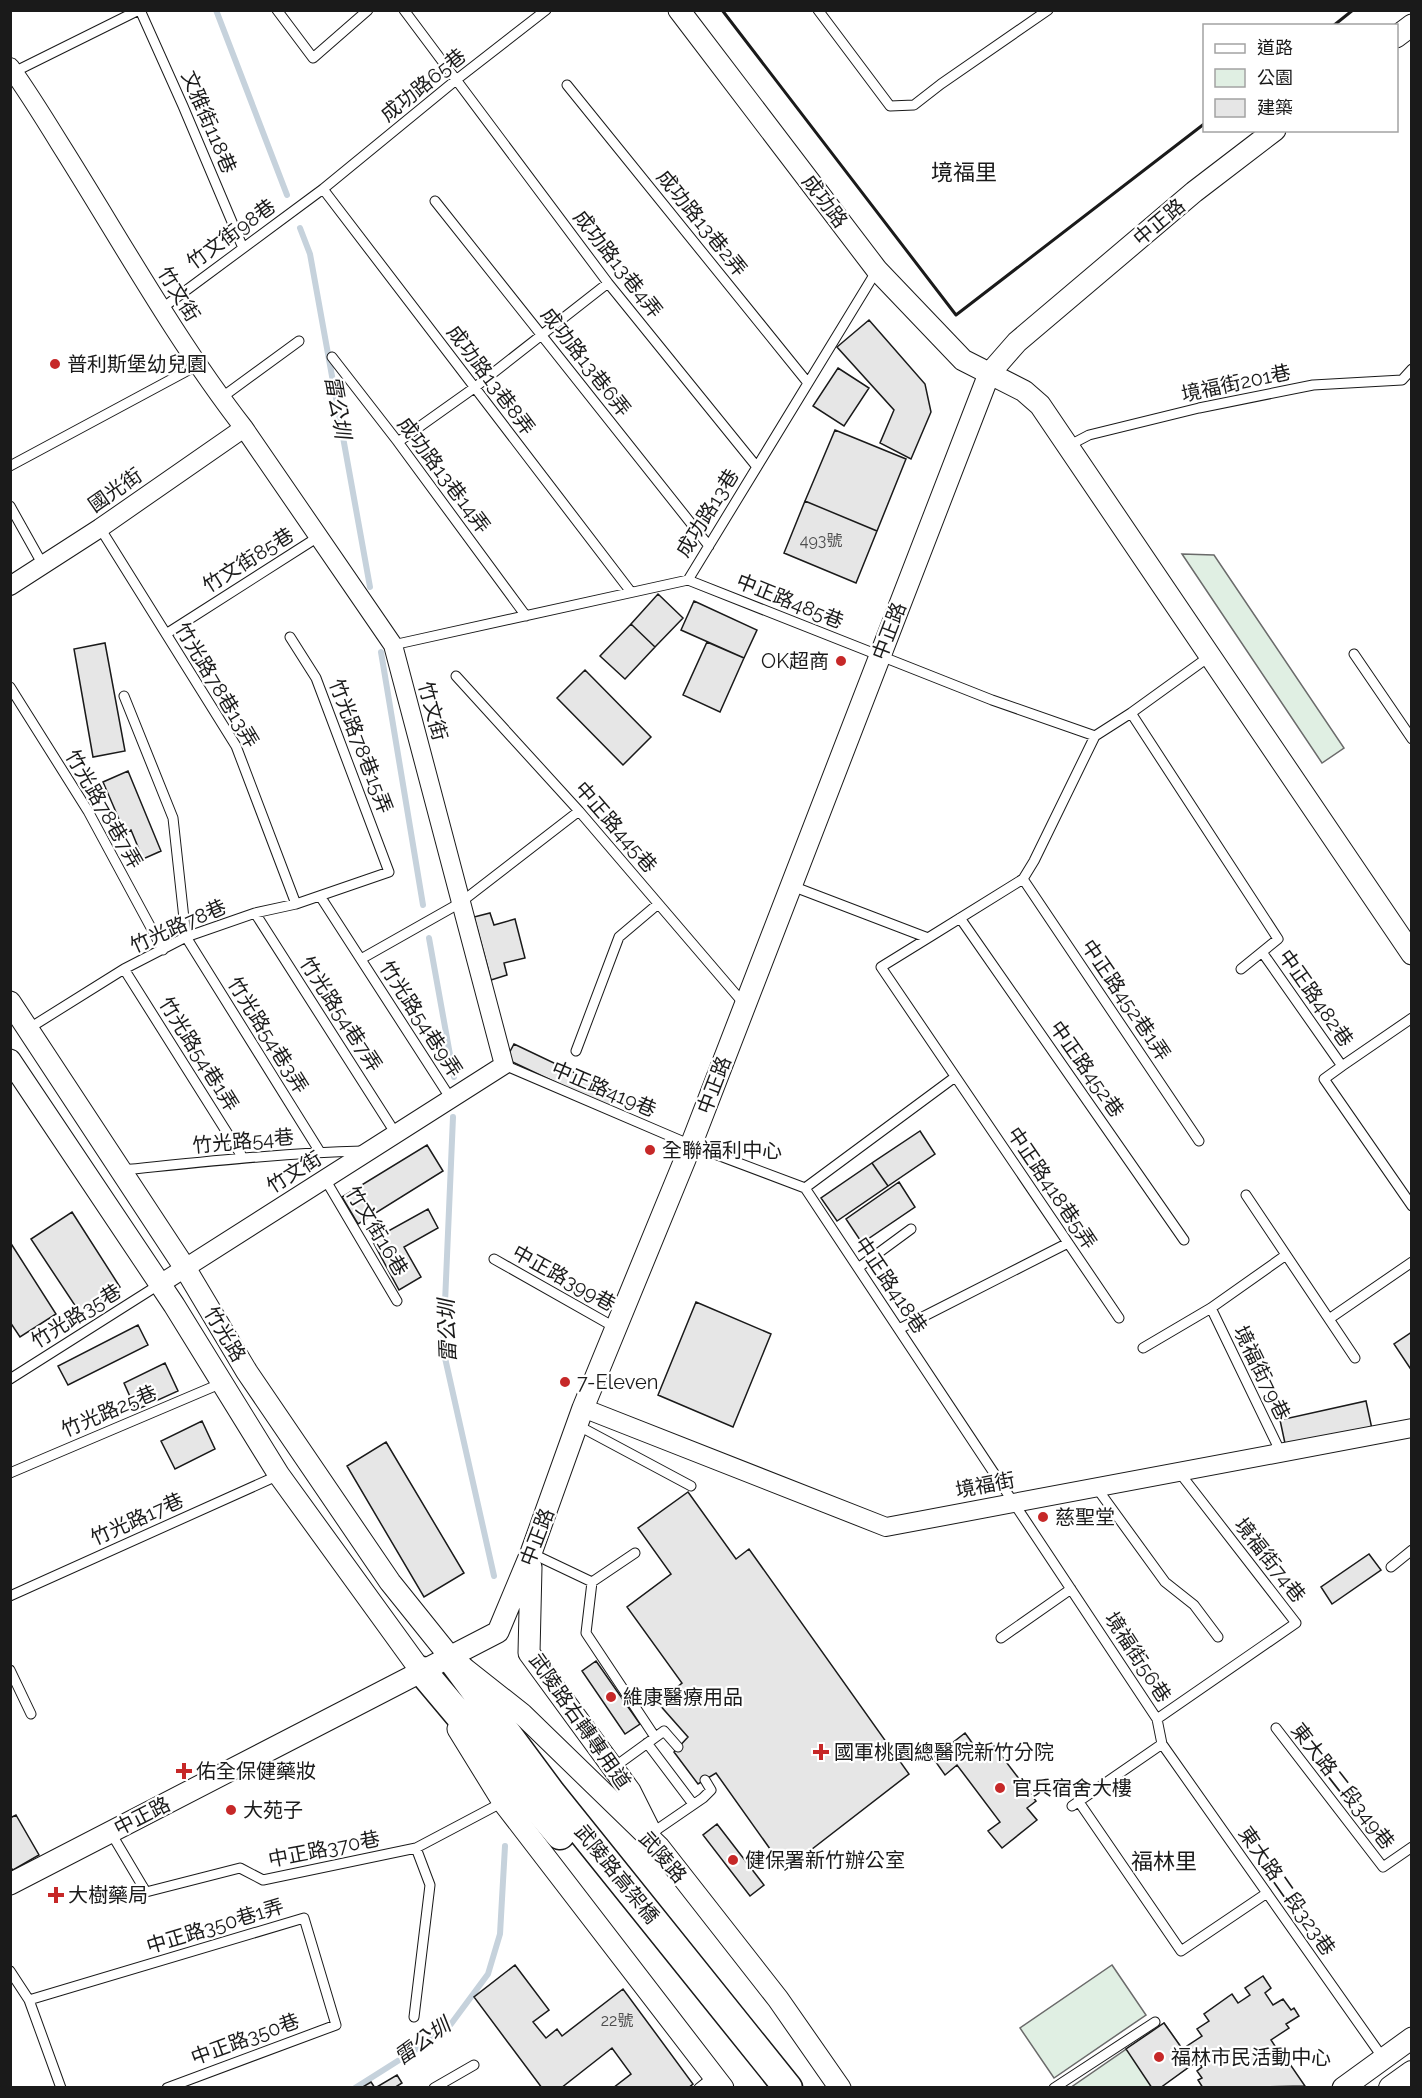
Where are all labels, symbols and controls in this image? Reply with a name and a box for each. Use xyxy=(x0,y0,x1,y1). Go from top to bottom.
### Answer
legend xyxy=(1203,24,1398,132)
text: 道路 xyxy=(1257,37,1293,58)
street label: 成功路65巷 xyxy=(375,43,471,127)
street label: 文雅街118巷 xyxy=(177,67,241,177)
text: 公園 xyxy=(1257,67,1293,88)
text: 建築 xyxy=(1257,97,1293,118)
district label: 境福里 xyxy=(931,159,997,185)
street label: 成功路13巷2弄 xyxy=(652,165,752,281)
street label: 成功路 xyxy=(797,170,853,232)
street label: 竹文街98巷 xyxy=(182,194,280,274)
street label: 中正路 xyxy=(1128,194,1190,250)
street label: 成功路13巷4弄 xyxy=(568,205,668,323)
street label: 竹文街 xyxy=(153,262,205,326)
street label: 成功路13巷6弄 xyxy=(536,303,636,421)
street label: 成功路13巷8弄 xyxy=(442,320,540,440)
place label: 普利斯堡幼兒園 xyxy=(67,352,207,376)
marker: 普利斯堡幼兒園 xyxy=(48,357,62,371)
street label: 境福街201巷 xyxy=(1179,360,1293,406)
water label: 雷公圳 xyxy=(320,374,356,443)
street label: 成功路13巷14弄 xyxy=(393,412,495,538)
street label: 國光街 xyxy=(84,463,146,517)
street label: 成功路13巷 xyxy=(671,465,743,561)
street label: 竹文街85巷 xyxy=(198,523,298,597)
house number: 493號 xyxy=(800,531,842,550)
street label: 中正路485巷 xyxy=(733,569,847,633)
street label: 中正路 xyxy=(867,599,911,663)
street label: 竹光路78巷13弄 xyxy=(170,618,264,752)
place label: OK超商 xyxy=(761,649,829,673)
marker: OK超商 xyxy=(834,654,848,668)
street label: 竹光路78巷15弄 xyxy=(324,675,398,817)
street label: 竹文街 xyxy=(414,679,452,743)
street label: 竹光路78巷7弄 xyxy=(60,745,148,873)
street label: 中正路445巷 xyxy=(570,777,662,877)
street label: 竹光路78巷 xyxy=(126,894,230,958)
street label: 中正路452巷1弄 xyxy=(1077,935,1175,1065)
street label: 中正路482巷 xyxy=(1274,945,1358,1051)
street label: 竹光路54巷7弄 xyxy=(295,952,387,1076)
street label: 竹光路54巷9弄 xyxy=(375,956,467,1082)
street label: 竹光路54巷3弄 xyxy=(223,972,313,1098)
street label: 竹光路54巷1弄 xyxy=(154,992,244,1116)
street label: 中正路452巷 xyxy=(1045,1016,1129,1122)
street label: 中正路 xyxy=(692,1053,736,1117)
street label: 中正路419巷 xyxy=(548,1056,660,1122)
street label: 中正路418巷5弄 xyxy=(1002,1122,1102,1254)
street label: 竹光路54巷 xyxy=(191,1125,295,1157)
place label: 全聯福利中心 xyxy=(662,1138,782,1162)
marker: 全聯福利中心 xyxy=(643,1143,657,1157)
street label: 竹文街 xyxy=(262,1146,326,1198)
street label: 竹文街16巷 xyxy=(341,1182,413,1280)
street label: 中正路418巷 xyxy=(850,1232,932,1338)
street label: 中正路399巷 xyxy=(508,1240,620,1316)
street label: 竹光路35巷 xyxy=(27,1279,125,1353)
water label: 雷公圳 xyxy=(433,1296,461,1363)
street label: 竹光路 xyxy=(199,1302,251,1366)
street label: 境福街79巷 xyxy=(1229,1322,1295,1424)
place label: 7-Eleven xyxy=(577,1370,658,1394)
marker: 7-Eleven xyxy=(558,1375,572,1389)
street label: 竹光路25巷 xyxy=(58,1380,160,1442)
street label: 境福街 xyxy=(953,1467,1017,1503)
street label: 竹光路17巷 xyxy=(87,1488,187,1550)
street label: 中正路 xyxy=(515,1505,559,1569)
place label: 慈聖堂 xyxy=(1055,1505,1115,1529)
marker: 慈聖堂 xyxy=(1036,1510,1050,1524)
street label: 境福街74巷 xyxy=(1230,1513,1310,1607)
street label: 境福街56巷 xyxy=(1100,1607,1176,1707)
street label: 武陵路右轉專用道 xyxy=(524,1649,636,1793)
place label: 維康醫療用品 xyxy=(623,1685,743,1709)
marker: 維康醫療用品 xyxy=(604,1690,618,1704)
street label: 東大路二段349巷 xyxy=(1286,1718,1400,1854)
place label: 國軍桃園總醫院新竹分院 xyxy=(834,1740,1054,1764)
marker: 國軍桃園總醫院新竹分院 xyxy=(812,1743,830,1761)
place label: 佑全保健藥妝 xyxy=(196,1759,316,1783)
marker: 佑全保健藥妝 xyxy=(177,1764,191,1778)
place label: 官兵宿舍大樓 xyxy=(1012,1776,1132,1800)
marker: 官兵宿舍大樓 xyxy=(993,1781,1007,1795)
street label: 中正路 xyxy=(110,1792,174,1840)
place label: 大苑子 xyxy=(243,1798,303,1822)
marker: 大苑子 xyxy=(224,1803,238,1817)
street label: 武陵路高架橋 xyxy=(570,1820,664,1928)
street label: 東大路二段323巷 xyxy=(1234,1822,1340,1960)
street label: 中正路370巷 xyxy=(266,1826,382,1872)
street label: 武陵路 xyxy=(634,1826,692,1888)
place label: 健保署新竹辦公室 xyxy=(745,1848,905,1872)
district label: 福林里 xyxy=(1131,1848,1197,1874)
marker: 健保署新竹辦公室 xyxy=(726,1853,740,1867)
place label: 大樹藥局 xyxy=(68,1883,148,1907)
marker: 大樹藥局 xyxy=(49,1888,63,1902)
street label: 中正路350巷1弄 xyxy=(143,1894,287,1958)
street label: 中正路350巷 xyxy=(187,2008,303,2070)
water label: 雷公圳 xyxy=(389,2011,457,2070)
house number: 22號 xyxy=(601,2011,633,2030)
place label: 福林市民活動中心 xyxy=(1171,2045,1331,2069)
marker: 福林市民活動中心 xyxy=(1152,2050,1166,2064)

